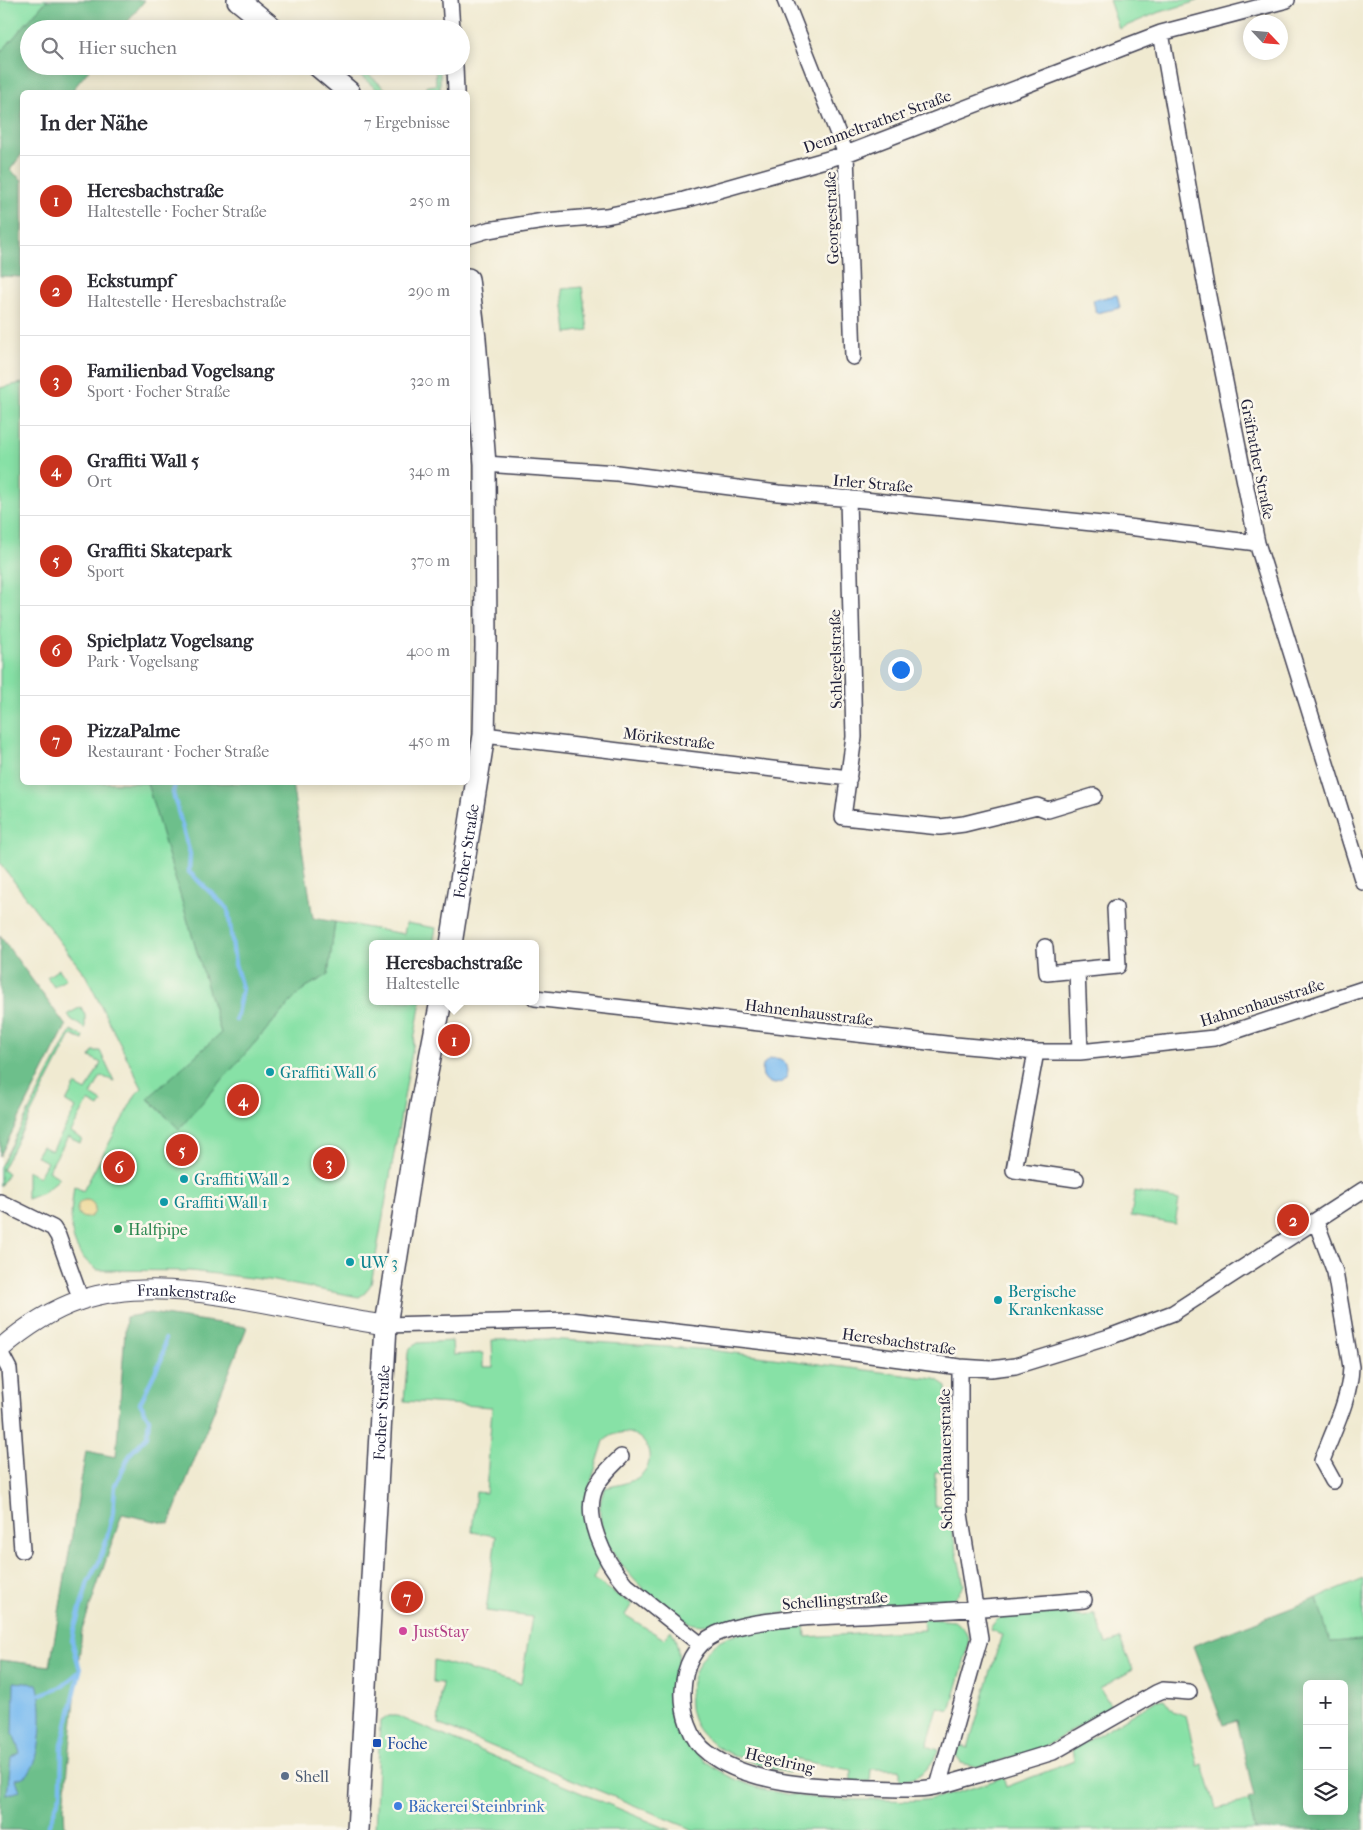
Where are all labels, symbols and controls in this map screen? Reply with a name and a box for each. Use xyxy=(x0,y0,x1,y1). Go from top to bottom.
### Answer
north arrow xyxy=(1243,15,1288,60)
search box xyxy=(20,20,470,75)
icon: search xyxy=(38,34,66,62)
text: Hier suchen xyxy=(78,37,177,59)
street label: Demmeltrather Straße xyxy=(800,86,954,157)
text: In der Nähe xyxy=(40,111,148,135)
text: 7 Ergebnisse xyxy=(364,113,450,132)
street label: Georgestraße xyxy=(820,171,843,265)
text: Heresbachstraße xyxy=(87,180,224,202)
text: 1 xyxy=(53,191,59,210)
text: 250 m xyxy=(409,191,450,210)
text: Haltestelle · Focher Straße xyxy=(87,202,267,221)
text: Eckstumpf xyxy=(87,270,173,292)
text: 2 xyxy=(52,281,60,300)
text: 290 m xyxy=(408,281,450,300)
text: Haltestelle · Heresbachstraße xyxy=(87,292,286,311)
text: Familienbad Vogelsang xyxy=(87,360,274,382)
text: 3 xyxy=(53,371,59,390)
text: 320 m xyxy=(410,371,450,390)
text: Sport · Focher Straße xyxy=(87,382,230,401)
street label: Gräfrather Straße xyxy=(1236,397,1279,521)
text: Graffiti Wall 5 xyxy=(87,450,199,472)
text: 4 xyxy=(51,461,61,480)
text: 340 m xyxy=(408,461,450,480)
street label: Irler Straße xyxy=(832,471,914,496)
text: Ort xyxy=(87,472,112,491)
text: Graffiti Skatepark xyxy=(87,540,232,562)
text: 5 xyxy=(53,551,59,570)
text: 370 m xyxy=(410,551,450,570)
text: Sport xyxy=(87,562,125,581)
street label: Schlegelstraße xyxy=(825,609,846,709)
text: Spielplatz Vogelsang xyxy=(87,630,253,652)
text: 6 xyxy=(52,641,60,660)
text: 400 m xyxy=(406,641,450,660)
text: Park · Vogelsang xyxy=(87,652,198,671)
your location xyxy=(888,657,914,683)
text: PizzaPalme xyxy=(87,720,180,742)
street label: Mörikestraße xyxy=(622,723,716,754)
text: 7 xyxy=(52,731,60,750)
text: 450 m xyxy=(409,731,450,750)
text: Restaurant · Focher Straße xyxy=(87,742,269,761)
street label: Focher Straße xyxy=(449,802,483,900)
popup xyxy=(369,940,539,1005)
text: Heresbachstraße xyxy=(386,952,522,974)
text: Haltestelle xyxy=(386,974,460,993)
street label: Hahnenhausstraße xyxy=(1198,974,1327,1030)
street label: Hahnenhausstraße xyxy=(744,995,874,1030)
pin: 1 xyxy=(438,1021,470,1059)
place label: Graffiti Wall 6 xyxy=(280,1063,377,1082)
marker: Graffiti Wall 6 xyxy=(264,1066,276,1078)
pin: 4 xyxy=(227,1081,259,1119)
pin: 5 xyxy=(166,1131,198,1169)
pin: 3 xyxy=(313,1144,345,1182)
pin: 6 xyxy=(103,1148,135,1186)
place label: Graffiti Wall 2 xyxy=(194,1170,290,1189)
marker: Graffiti Wall 2 xyxy=(178,1173,190,1185)
place label: Graffiti Wall 1 xyxy=(174,1193,267,1212)
marker: Graffiti Wall 1 xyxy=(158,1196,170,1208)
pin: 2 xyxy=(1277,1201,1309,1239)
place label: Halfpipe xyxy=(128,1220,188,1239)
marker: Halfpipe xyxy=(112,1223,124,1235)
place label: UW 3 xyxy=(360,1253,398,1272)
marker: UW 3 xyxy=(344,1256,356,1268)
street label: Frankenstraße xyxy=(136,1281,238,1308)
place label: Bergische Krankenkasse xyxy=(1008,1282,1104,1319)
marker: Bergische Krankenkasse xyxy=(992,1294,1004,1306)
street label: Heresbachstraße xyxy=(841,1324,957,1359)
street label: Focher Straße xyxy=(370,1364,394,1461)
street label: Schopenhauerstraße xyxy=(935,1388,956,1529)
pin: 7 xyxy=(391,1578,423,1616)
street label: Schellingstraße xyxy=(782,1587,889,1614)
place label: JustStay xyxy=(411,1622,470,1641)
marker: JustStay xyxy=(397,1625,409,1637)
map controls xyxy=(1303,1680,1348,1815)
button: + xyxy=(1303,1680,1348,1725)
button: − xyxy=(1303,1725,1348,1770)
place label: Foche xyxy=(387,1734,428,1753)
marker: Foche xyxy=(371,1737,383,1749)
street label: Hegelring xyxy=(743,1743,817,1778)
place label: Shell xyxy=(295,1767,329,1786)
marker: Shell xyxy=(279,1770,291,1782)
button: layers xyxy=(1303,1770,1348,1815)
place label: Bäckerei Steinbrink xyxy=(408,1797,545,1816)
marker: Bäckerei Steinbrink xyxy=(392,1800,404,1812)

